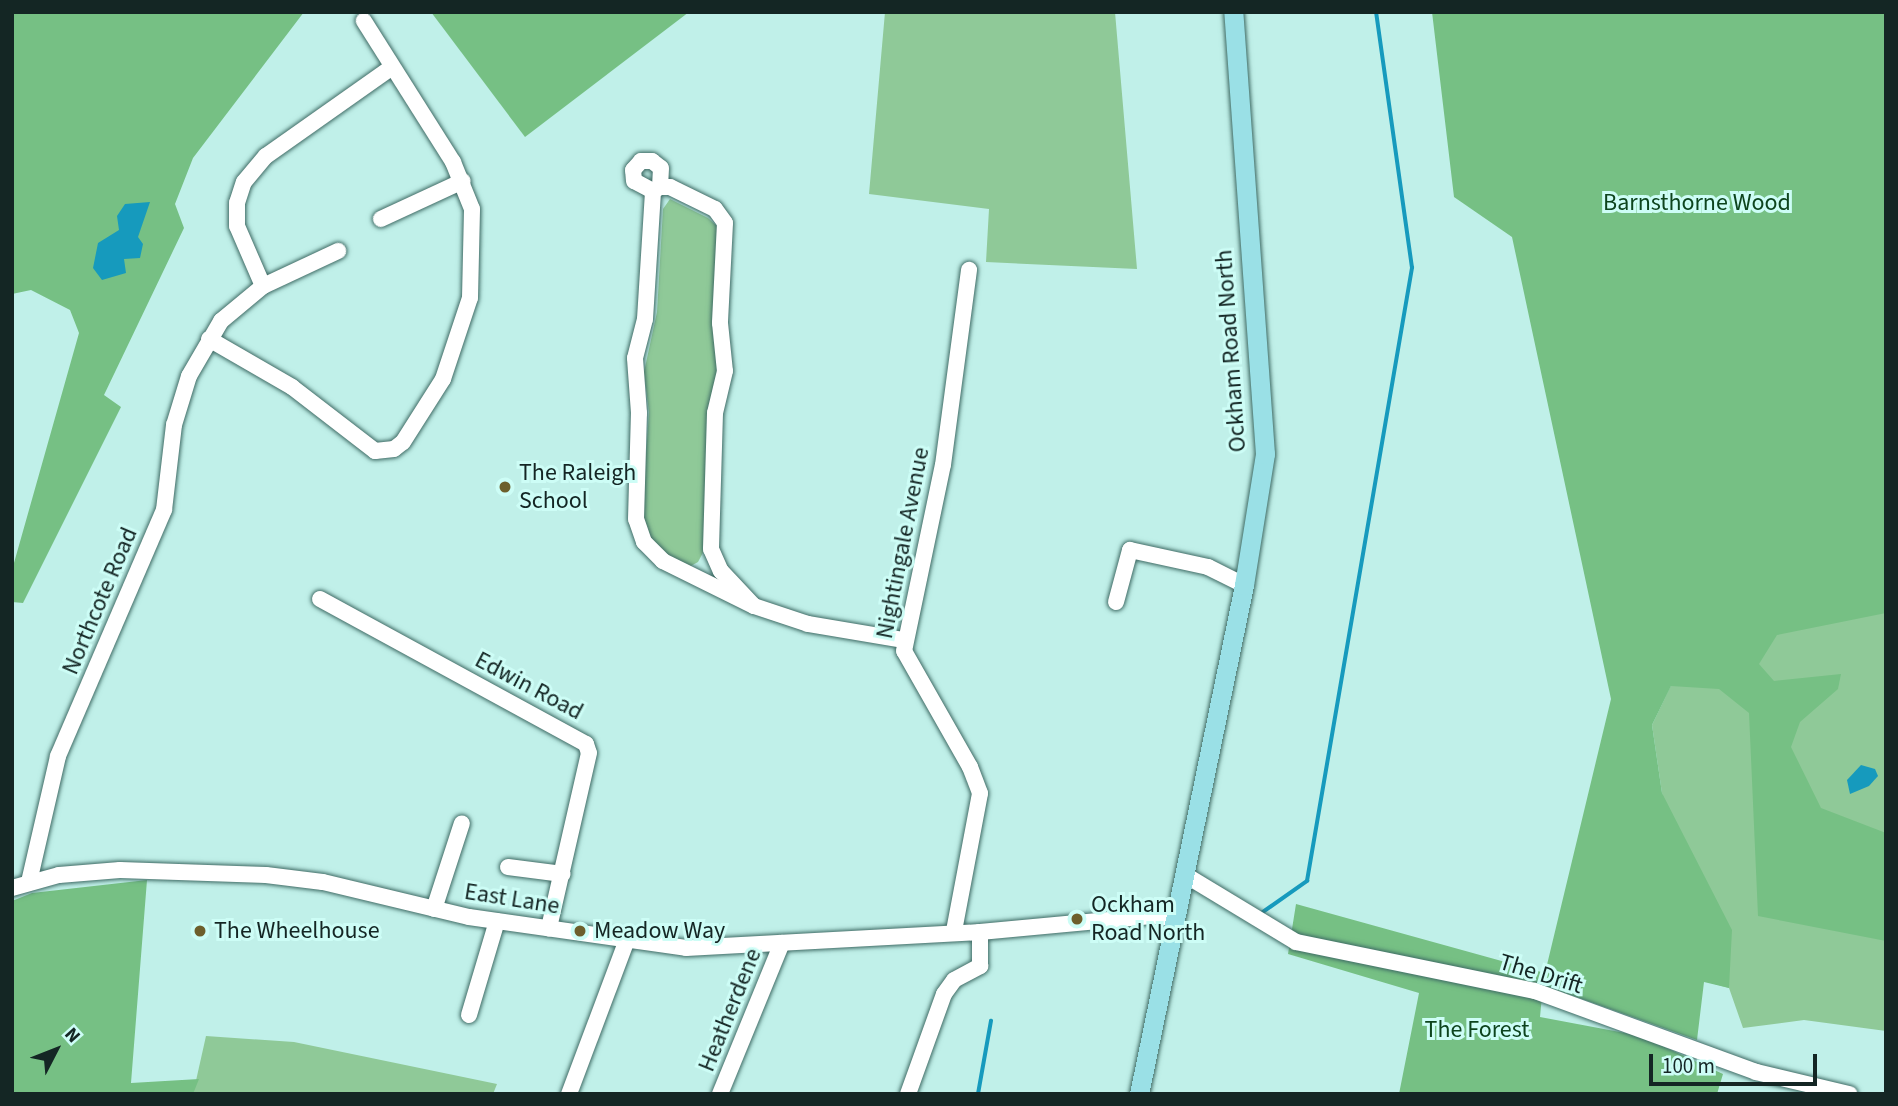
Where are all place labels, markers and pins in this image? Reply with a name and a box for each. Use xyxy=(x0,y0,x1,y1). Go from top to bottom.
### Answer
place label: The Raleigh School xyxy=(519,459,636,515)
marker: The Raleigh School xyxy=(497,479,513,495)
place label: Ockham Road North xyxy=(1091,891,1205,947)
marker: Ockham Road North xyxy=(1069,911,1085,927)
place label: The Wheelhouse xyxy=(214,917,380,945)
place label: Meadow Way xyxy=(594,917,725,945)
marker: The Wheelhouse xyxy=(192,923,208,939)
marker: Meadow Way xyxy=(572,923,588,939)

